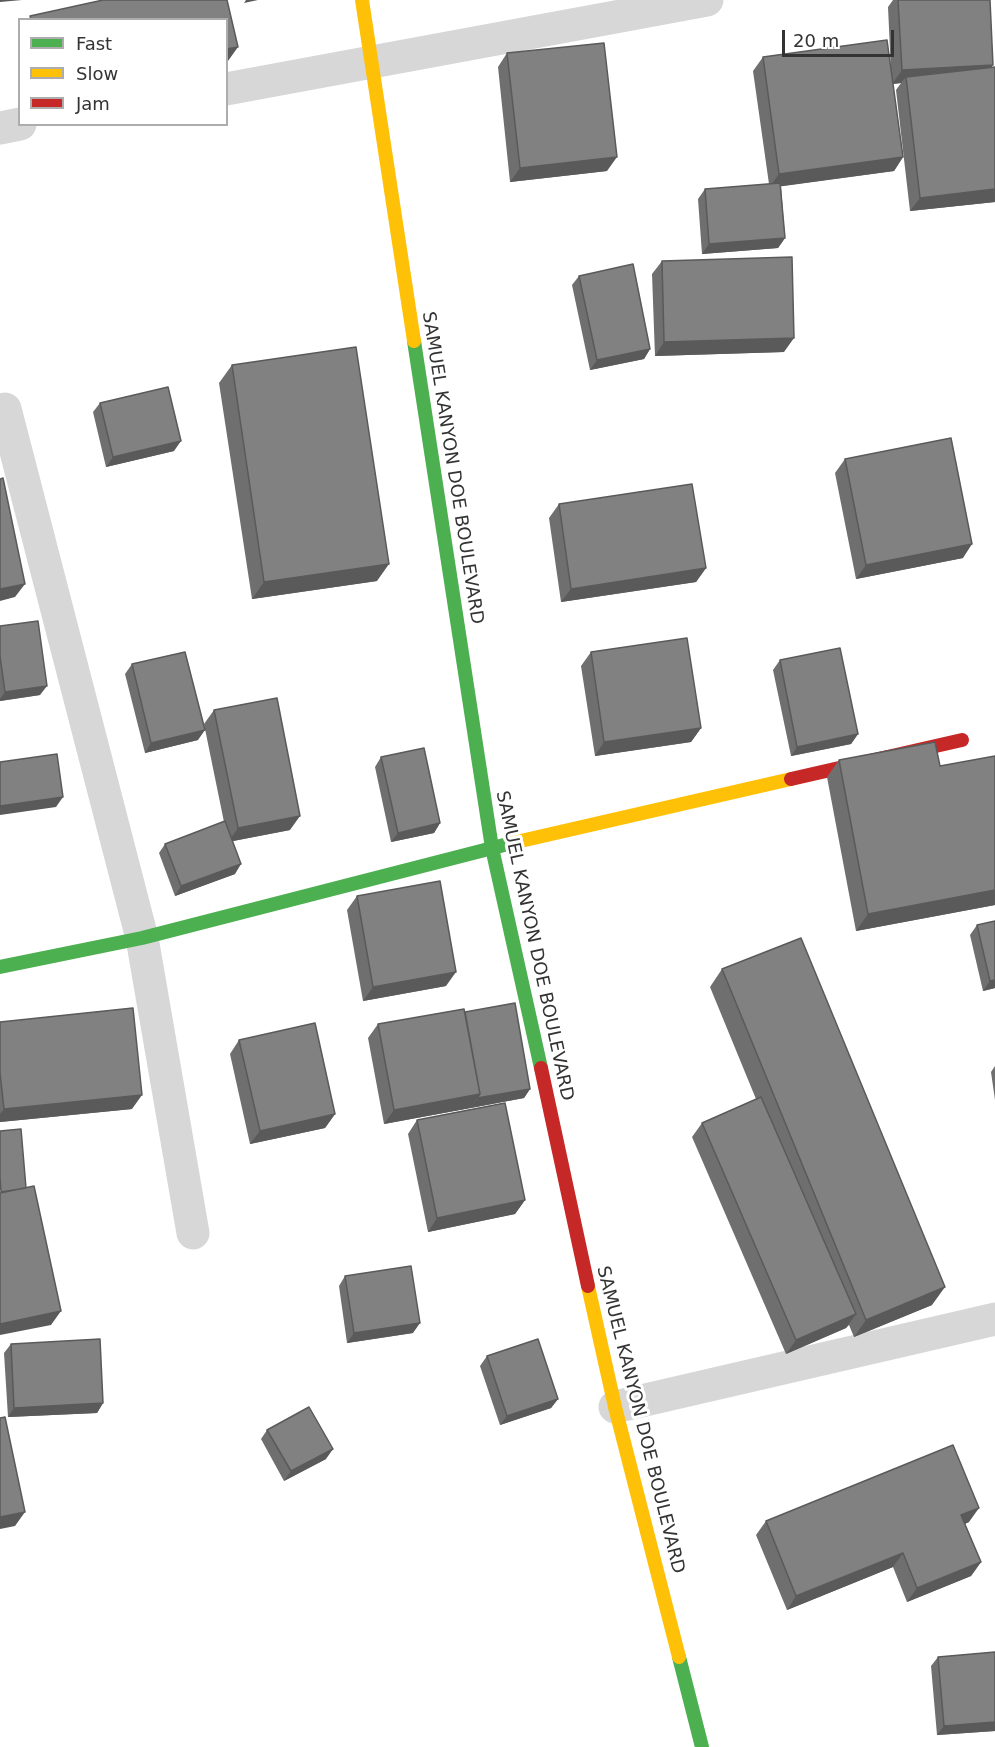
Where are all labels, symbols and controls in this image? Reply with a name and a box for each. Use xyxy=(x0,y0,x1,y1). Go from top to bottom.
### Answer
legend xyxy=(18,18,228,126)
scale bar xyxy=(785,18,898,56)
text: 20 m xyxy=(793,30,839,51)
text: Fast xyxy=(76,33,112,54)
text: Slow xyxy=(76,63,118,84)
text: Jam xyxy=(76,93,110,114)
street label: SAMUEL KANYON DOE BOULEVARD xyxy=(417,310,487,626)
street label: SAMUEL KANYON DOE BOULEVARD xyxy=(491,789,577,1103)
street label: SAMUEL KANYON DOE BOULEVARD xyxy=(591,1264,689,1576)

